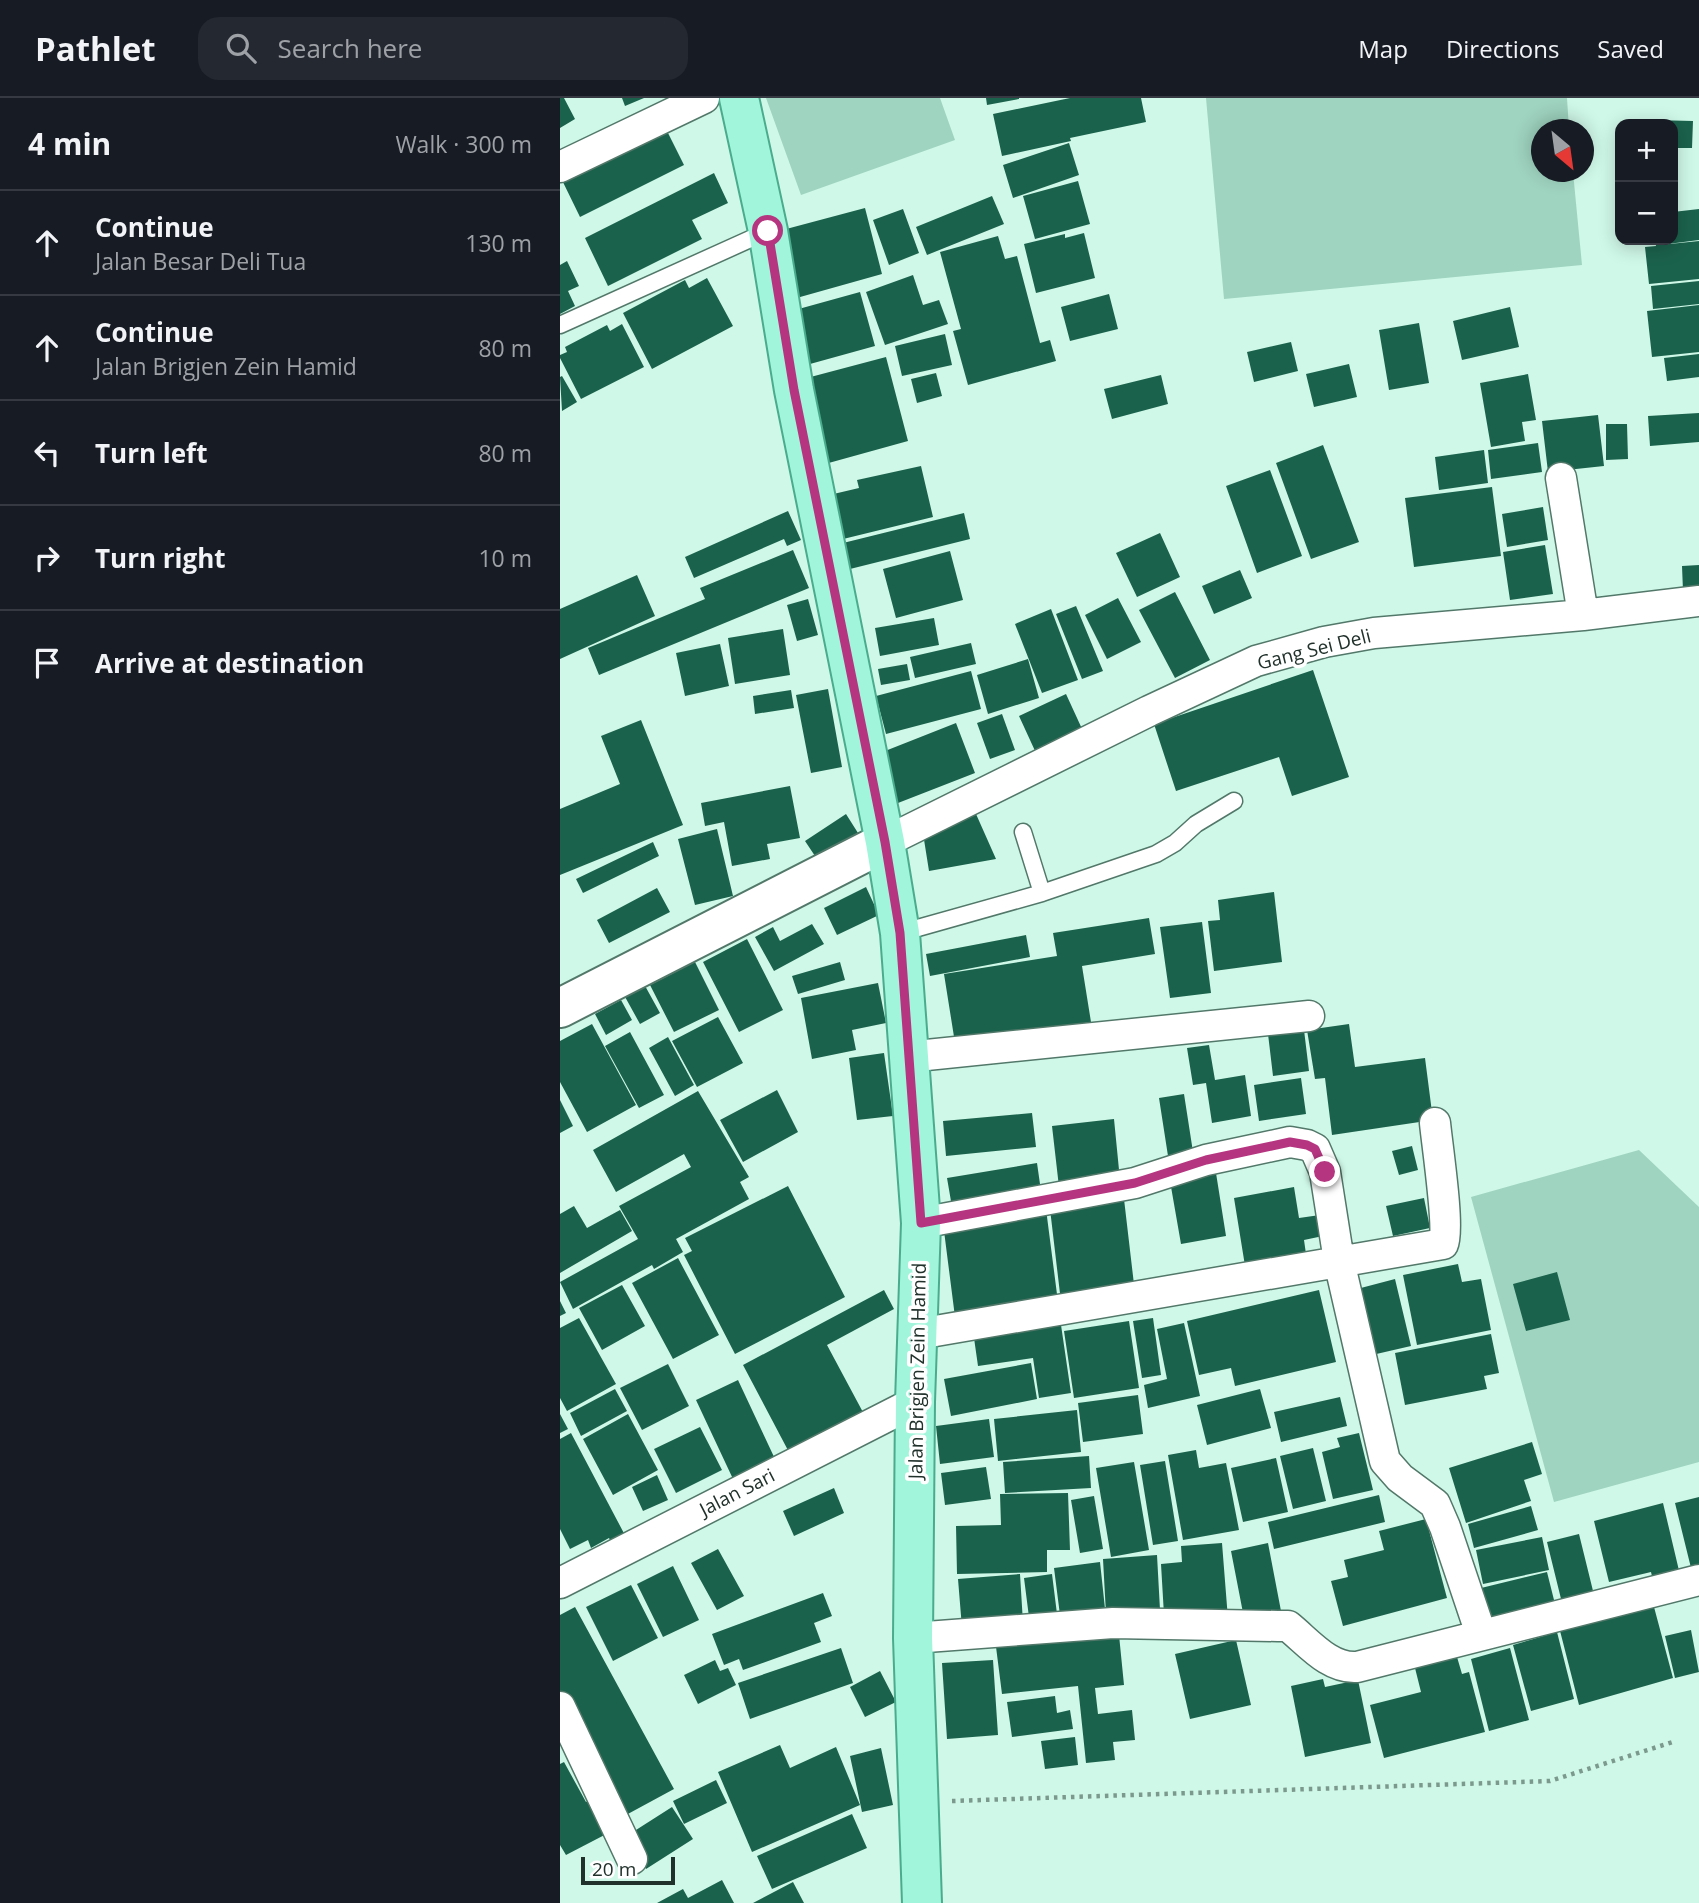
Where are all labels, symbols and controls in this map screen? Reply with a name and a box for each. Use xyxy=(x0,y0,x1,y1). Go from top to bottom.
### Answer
search box xyxy=(198,17,688,80)
text: Pathlet xyxy=(35,26,156,71)
icon: search xyxy=(222,29,260,67)
text: Search here xyxy=(278,30,422,66)
text: Map xyxy=(1358,32,1408,65)
text: Directions xyxy=(1446,32,1559,65)
text: Saved xyxy=(1597,32,1664,65)
north arrow xyxy=(1531,119,1594,182)
map controls xyxy=(1615,119,1678,245)
button: + xyxy=(1615,119,1678,182)
text: 4 min xyxy=(28,123,111,164)
text: Walk · 300 m xyxy=(395,128,532,160)
button: − xyxy=(1615,182,1678,245)
text: Continue xyxy=(95,209,214,245)
route start xyxy=(752,215,783,246)
icon: ahead xyxy=(28,224,66,262)
text: 130 m xyxy=(465,227,532,259)
text: Jalan Besar Deli Tua xyxy=(95,245,306,277)
text: Continue xyxy=(95,314,214,350)
icon: ahead xyxy=(28,329,66,367)
text: 80 m xyxy=(478,332,532,364)
text: Jalan Brigjen Zein Hamid xyxy=(95,350,357,382)
icon: left xyxy=(28,434,66,472)
text: Turn left xyxy=(95,435,207,471)
text: 80 m xyxy=(478,437,532,469)
icon: right xyxy=(28,539,66,577)
text: Turn right xyxy=(95,540,226,576)
text: 10 m xyxy=(478,542,532,574)
street label: Gang Sei Deli xyxy=(1255,622,1373,676)
icon: arrive xyxy=(28,644,66,682)
text: Arrive at destination xyxy=(95,645,364,681)
route end xyxy=(1309,1156,1340,1187)
street label: Jalan Brigjen Zein Hamid xyxy=(902,1263,932,1481)
street label: Jalan Sari xyxy=(693,1462,779,1523)
scale bar xyxy=(581,1854,676,1886)
text: 20 m xyxy=(592,1856,636,1882)

